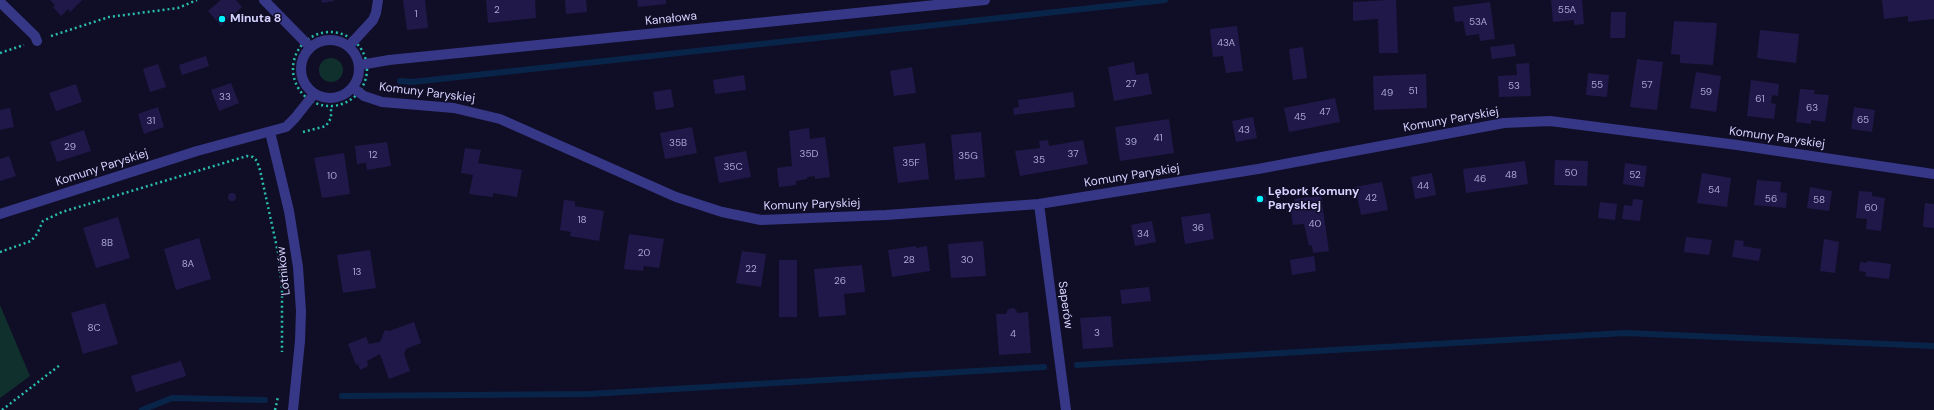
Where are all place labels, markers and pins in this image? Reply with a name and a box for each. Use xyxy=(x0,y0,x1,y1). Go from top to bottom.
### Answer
place label: Minuta 8 xyxy=(230,12,281,26)
marker: Minuta 8 xyxy=(217,14,227,24)
place label: Lębork Komuny Paryskiej xyxy=(1268,185,1359,213)
marker: Lębork Komuny Paryskiej xyxy=(1255,194,1265,204)

